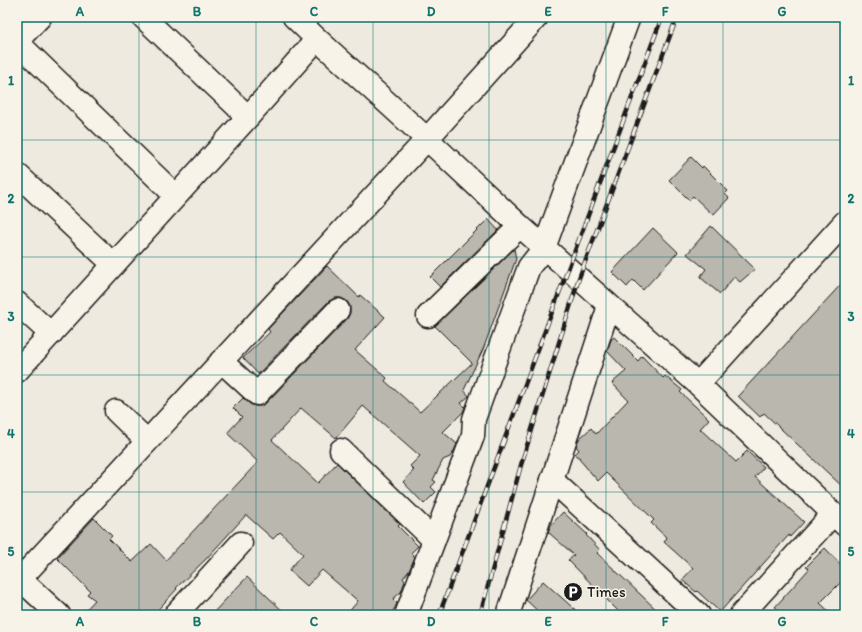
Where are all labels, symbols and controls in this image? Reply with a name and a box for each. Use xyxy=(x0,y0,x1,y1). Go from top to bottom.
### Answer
text: A xyxy=(75,4,85,19)
text: B xyxy=(193,4,202,19)
text: C xyxy=(310,4,319,19)
text: D xyxy=(427,4,436,19)
text: E xyxy=(544,4,552,19)
text: F xyxy=(662,4,669,19)
text: G xyxy=(778,4,787,19)
text: 1 xyxy=(8,73,14,88)
text: 1 xyxy=(848,73,854,88)
text: 2 xyxy=(8,191,15,206)
text: 2 xyxy=(848,191,855,206)
text: 3 xyxy=(7,309,15,324)
text: 3 xyxy=(847,309,855,324)
text: 4 xyxy=(7,426,15,441)
text: 4 xyxy=(847,426,855,441)
text: 5 xyxy=(8,544,15,559)
text: 5 xyxy=(848,544,855,559)
parking icon: Times xyxy=(562,581,584,603)
place label: Times xyxy=(587,583,626,601)
text: A xyxy=(75,614,85,629)
text: B xyxy=(193,614,202,629)
text: C xyxy=(310,614,319,629)
text: D xyxy=(427,614,436,629)
text: E xyxy=(544,614,552,629)
text: F xyxy=(662,614,669,629)
text: G xyxy=(778,614,787,629)

